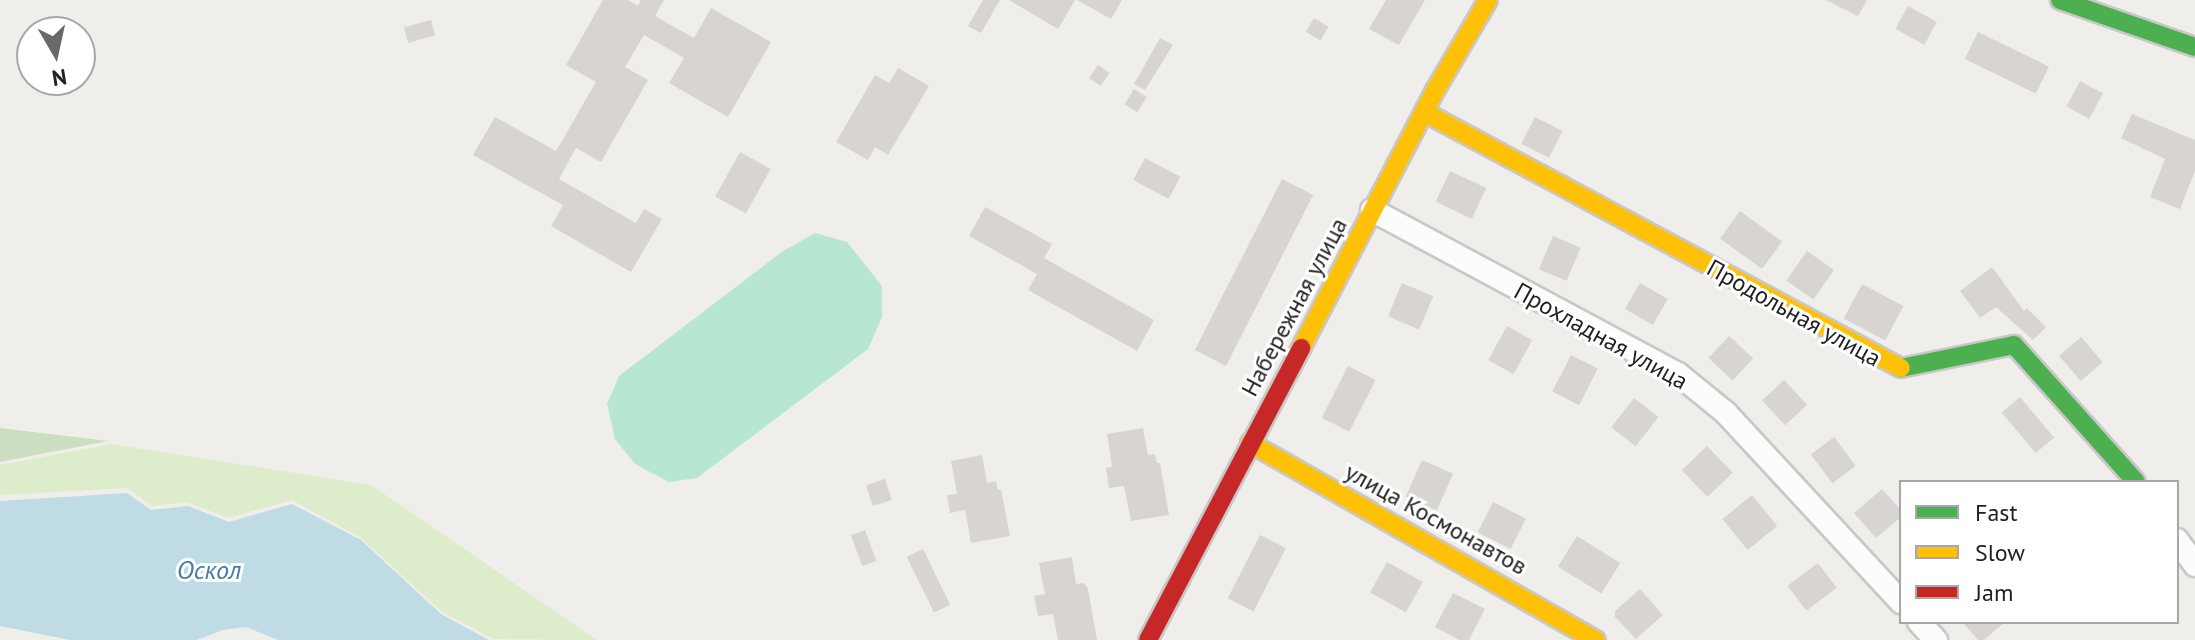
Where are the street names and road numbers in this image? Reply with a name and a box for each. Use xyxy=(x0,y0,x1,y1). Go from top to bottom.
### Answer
street label: Набережная улица xyxy=(1235,213,1353,401)
street label: Продольная улица xyxy=(1702,253,1886,373)
street label: Прохладная улица xyxy=(1509,276,1693,396)
street label: улица Космонавтов xyxy=(1340,457,1532,581)

